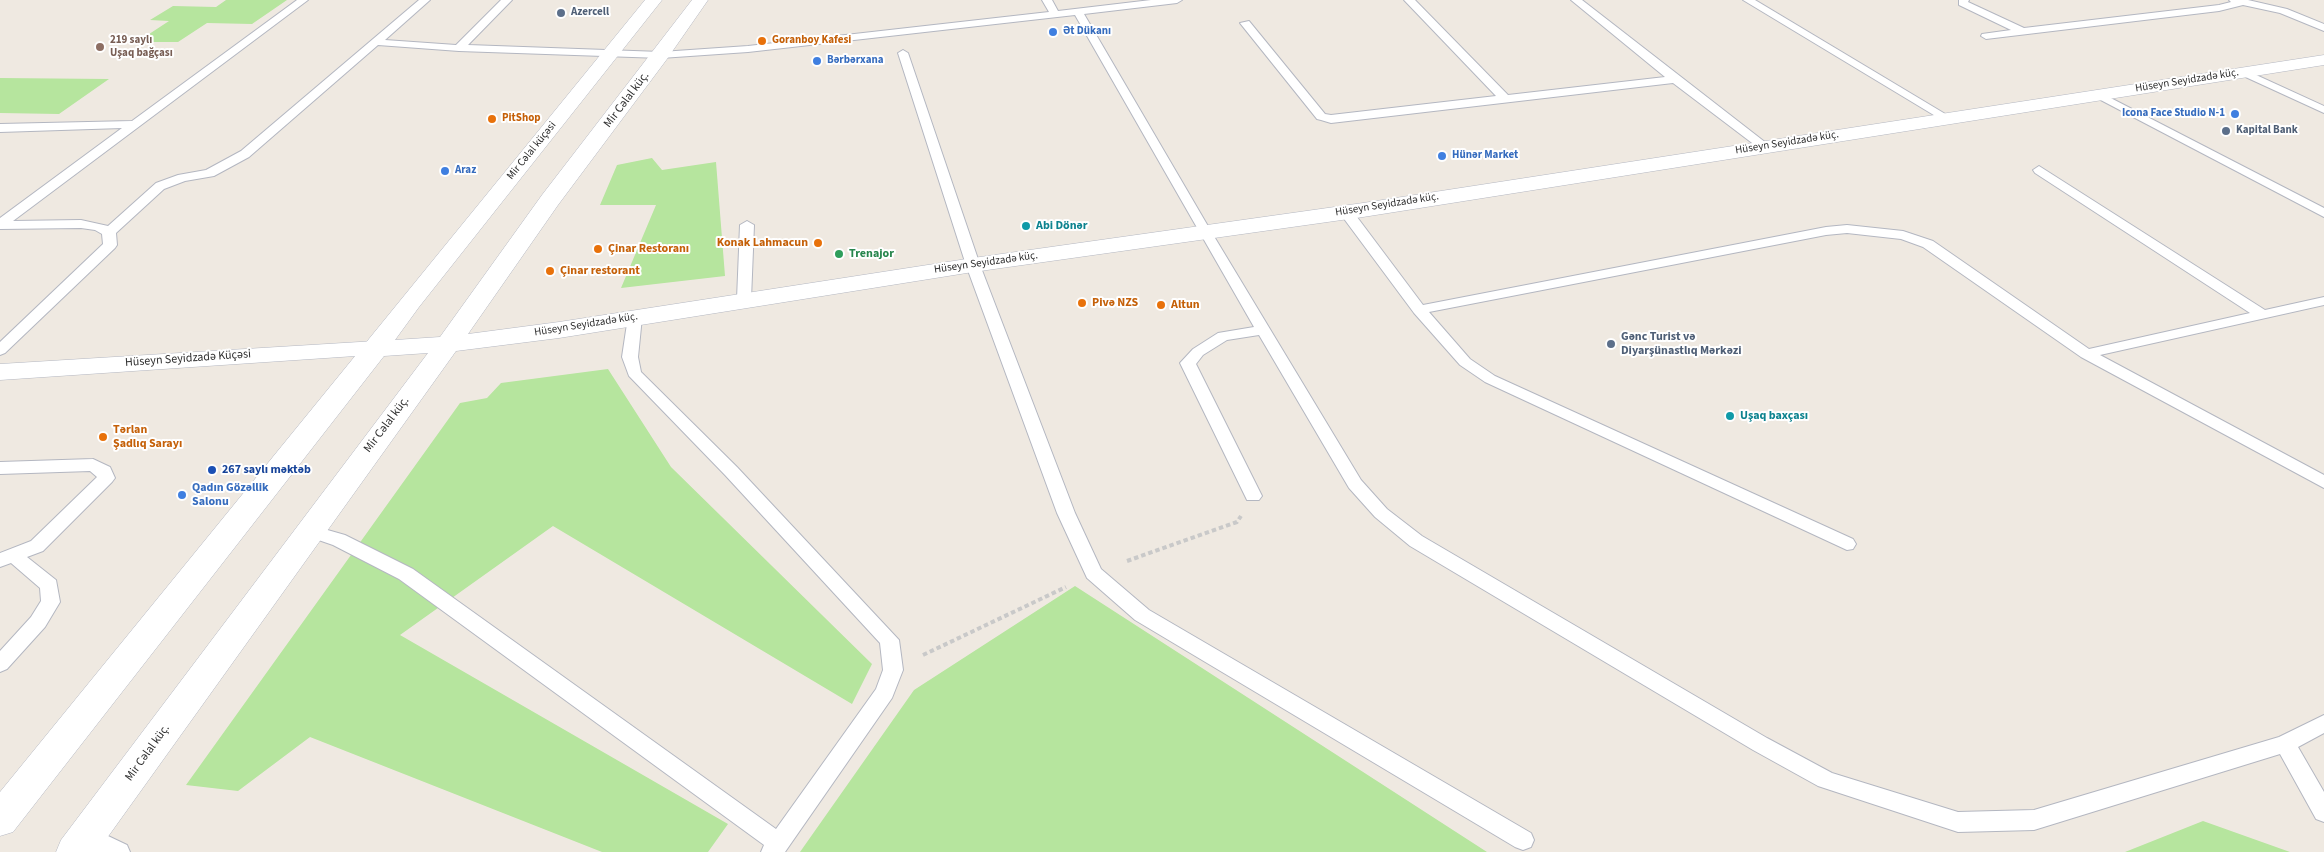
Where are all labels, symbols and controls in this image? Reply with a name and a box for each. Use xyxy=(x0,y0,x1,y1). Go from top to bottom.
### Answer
place label: Azercell xyxy=(571,6,609,20)
marker: Azercell xyxy=(555,7,567,19)
place label: Ət Dükanı xyxy=(1063,25,1111,39)
marker: Ət Dükanı xyxy=(1047,26,1059,38)
place label: 219 saylı Uşaq bağçası xyxy=(110,34,173,60)
place label: Goranboy Kafesi xyxy=(772,34,851,48)
marker: Goranboy Kafesi xyxy=(756,35,768,47)
marker: 219 saylı Uşaq bağçası xyxy=(94,41,106,53)
place label: Bərbərxana xyxy=(827,54,884,68)
marker: Bərbərxana xyxy=(811,55,823,67)
street label: Hüseyn Seyidzadə küç. xyxy=(2134,66,2240,96)
street label: Mir Cəlal küç. xyxy=(601,69,653,131)
place label: Icona Face Studio N-1 xyxy=(2122,107,2225,121)
marker: Icona Face Studio N-1 xyxy=(2229,108,2241,120)
place label: PitShop xyxy=(502,112,541,126)
marker: PitShop xyxy=(486,113,498,125)
street label: Mir Cəlal küçəsi xyxy=(505,119,559,183)
place label: Kapital Bank xyxy=(2236,124,2298,138)
marker: Kapital Bank xyxy=(2220,125,2232,137)
street label: Hüseyn Seyidzadə küç. xyxy=(1734,128,1840,158)
place label: Hünər Market xyxy=(1452,149,1518,163)
marker: Hünər Market xyxy=(1436,150,1448,162)
place label: Araz xyxy=(455,164,476,178)
marker: Araz xyxy=(439,165,451,177)
street label: Hüseyn Seyidzadə küç. xyxy=(1334,190,1440,220)
place label: Abi Dönər xyxy=(1036,219,1088,233)
marker: Abi Dönər xyxy=(1020,220,1032,232)
place label: Konak Lahmacun xyxy=(717,236,808,250)
marker: Konak Lahmacun xyxy=(812,237,824,249)
place label: Çinar Restoranı xyxy=(608,242,689,256)
marker: Çinar Restoranı xyxy=(592,243,604,255)
place label: Trenajor xyxy=(849,247,894,261)
marker: Trenajor xyxy=(833,248,845,260)
street label: Hüseyn Seyidzadə küç. xyxy=(933,249,1039,277)
place label: Çinar restorant xyxy=(560,264,640,278)
marker: Çinar restorant xyxy=(544,265,556,277)
place label: Pivə NZS xyxy=(1092,296,1138,310)
marker: Pivə NZS xyxy=(1076,297,1088,309)
place label: Altun xyxy=(1171,298,1200,312)
marker: Altun xyxy=(1155,299,1167,311)
street label: Hüseyn Seyidzadə küç. xyxy=(533,310,639,340)
place label: Gənc Turist və Diyarşünastlıq Mərkəzi xyxy=(1621,330,1742,358)
marker: Gənc Turist və Diyarşünastlıq Mərkəzi xyxy=(1605,338,1617,350)
street label: Hüseyn Seyidzadə Küçəsi xyxy=(125,347,251,371)
street label: Mir Cəlal küç. xyxy=(361,394,413,456)
place label: Uşaq baxçası xyxy=(1740,409,1808,423)
marker: Uşaq baxçası xyxy=(1724,410,1736,422)
place label: Tərlan Şadlıq Sarayı xyxy=(113,423,182,451)
marker: Tərlan Şadlıq Sarayı xyxy=(97,431,109,443)
place label: 267 saylı məktəb xyxy=(222,463,311,477)
marker: 267 saylı məktəb xyxy=(206,464,218,476)
place label: Qadın Gözəllik Salonu xyxy=(192,481,269,509)
marker: Qadın Gözəllik Salonu xyxy=(176,489,188,501)
street label: Mir Cəlal küç. xyxy=(123,722,173,784)

